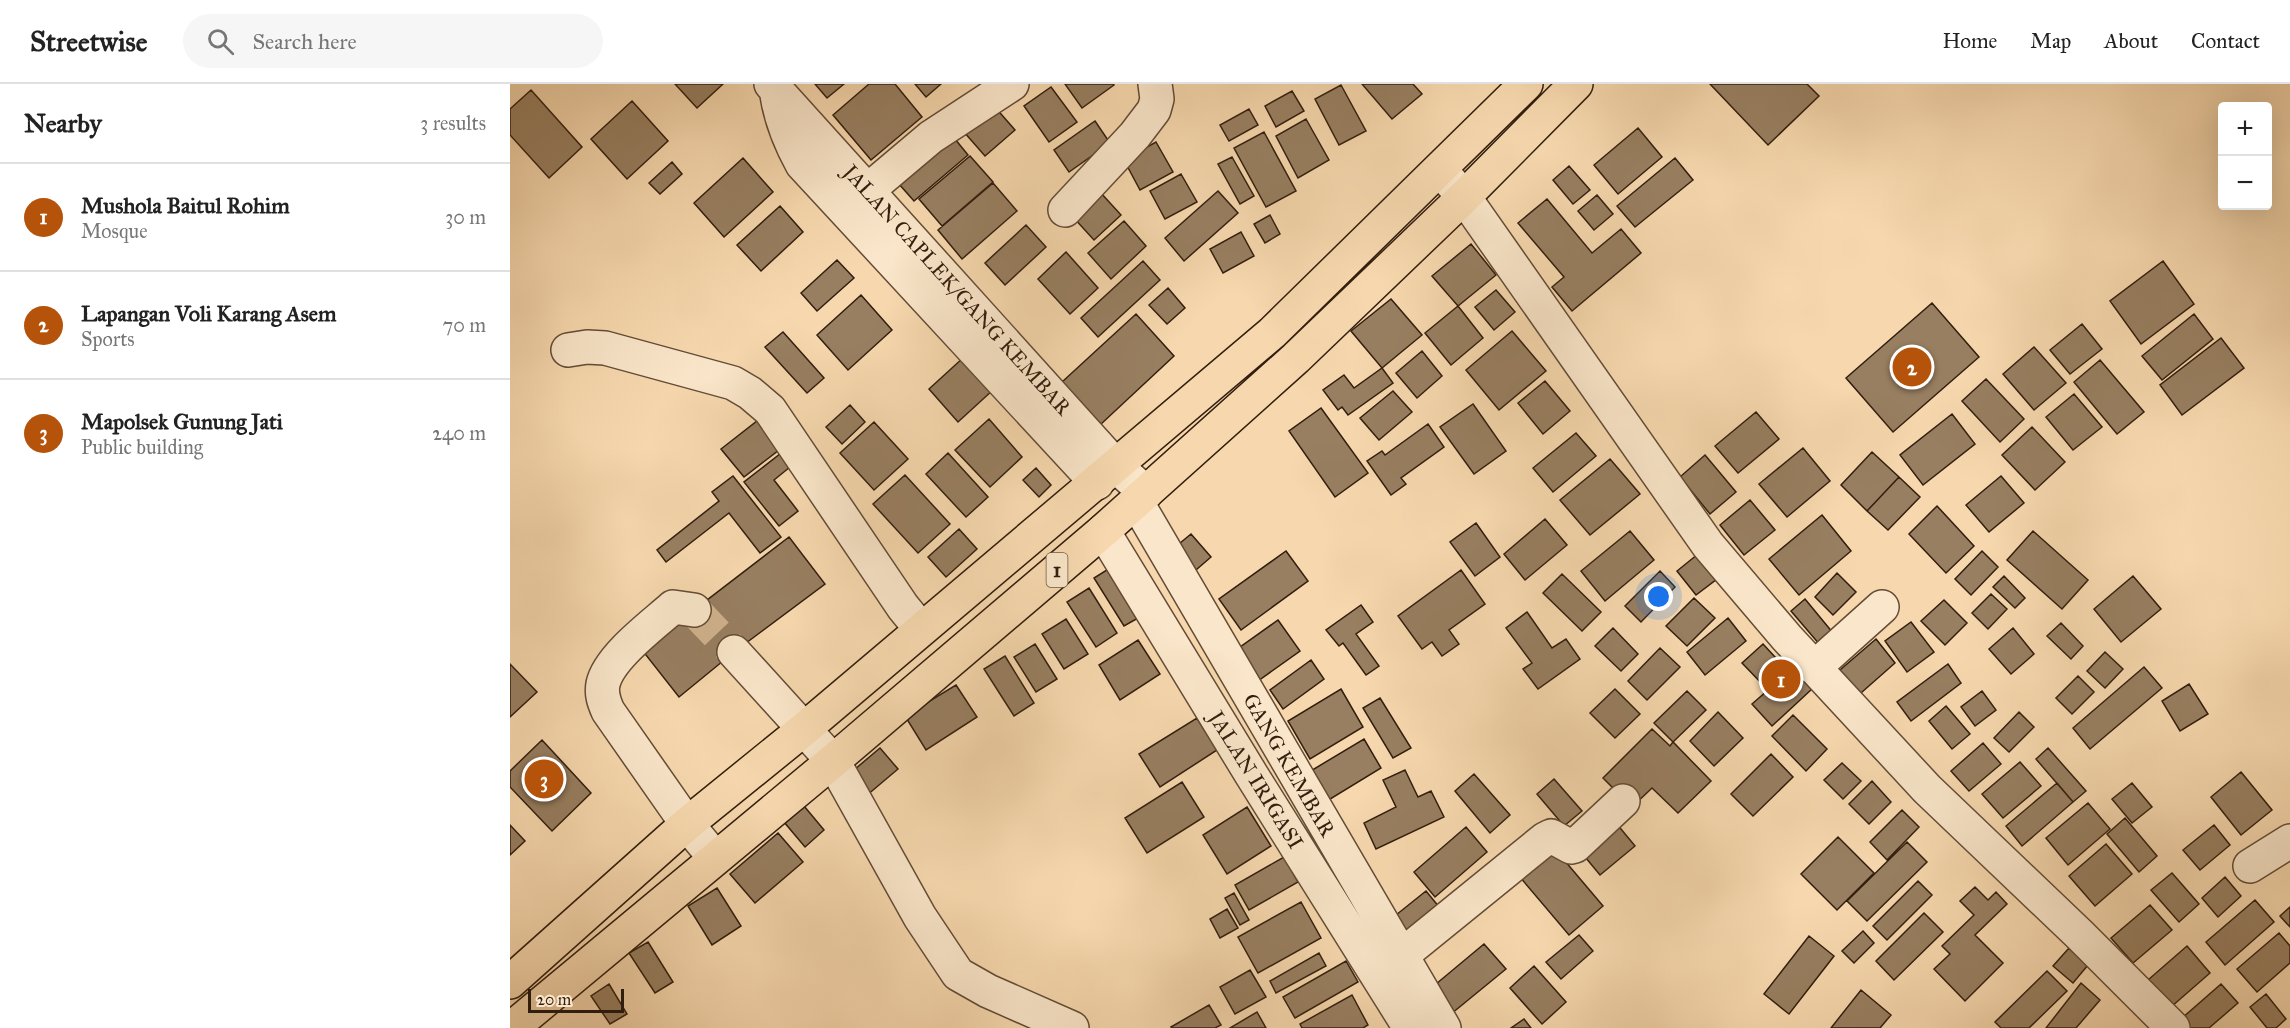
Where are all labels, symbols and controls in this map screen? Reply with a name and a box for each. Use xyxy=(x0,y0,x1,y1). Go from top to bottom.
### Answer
search box xyxy=(183,14,603,68)
text: Streetwise xyxy=(30,24,147,59)
icon: search xyxy=(204,25,237,58)
text: Search here xyxy=(252,28,357,55)
text: Home xyxy=(1942,28,1997,54)
text: Map xyxy=(2030,28,2071,54)
text: About xyxy=(2104,28,2158,54)
text: Contact xyxy=(2191,28,2260,54)
map controls xyxy=(2218,102,2272,210)
button: + xyxy=(2218,102,2272,156)
text: Nearby xyxy=(24,107,102,139)
text: 3 results xyxy=(420,111,486,135)
button: − xyxy=(2218,156,2272,210)
street label: JALAN CAPLEK/GANG KEMBAR xyxy=(836,158,1077,421)
text: Mushola Baitul Rohim xyxy=(81,192,290,219)
text: 1 xyxy=(40,205,47,229)
text: 30 m xyxy=(445,205,486,229)
text: Mosque xyxy=(81,219,147,243)
text: Lapangan Voli Karang Asem xyxy=(81,300,336,327)
text: 2 xyxy=(39,313,48,337)
text: 70 m xyxy=(443,313,486,337)
text: Sports xyxy=(81,327,135,351)
pin: 2 xyxy=(1892,344,1932,390)
text: Mapolsek Gunung Jati xyxy=(81,408,283,435)
text: 3 xyxy=(40,421,48,445)
text: 240 m xyxy=(432,421,486,445)
text: Public building xyxy=(81,435,203,459)
road number: 1 xyxy=(1046,553,1068,587)
your location xyxy=(1644,582,1673,611)
pin: 1 xyxy=(1762,656,1800,702)
street label: GANG KEMBAR xyxy=(1237,689,1341,842)
street label: JALAN IRIGASI xyxy=(1202,704,1309,854)
pin: 3 xyxy=(525,756,564,802)
scale bar xyxy=(528,986,624,1014)
text: 20 m xyxy=(537,990,571,1009)

